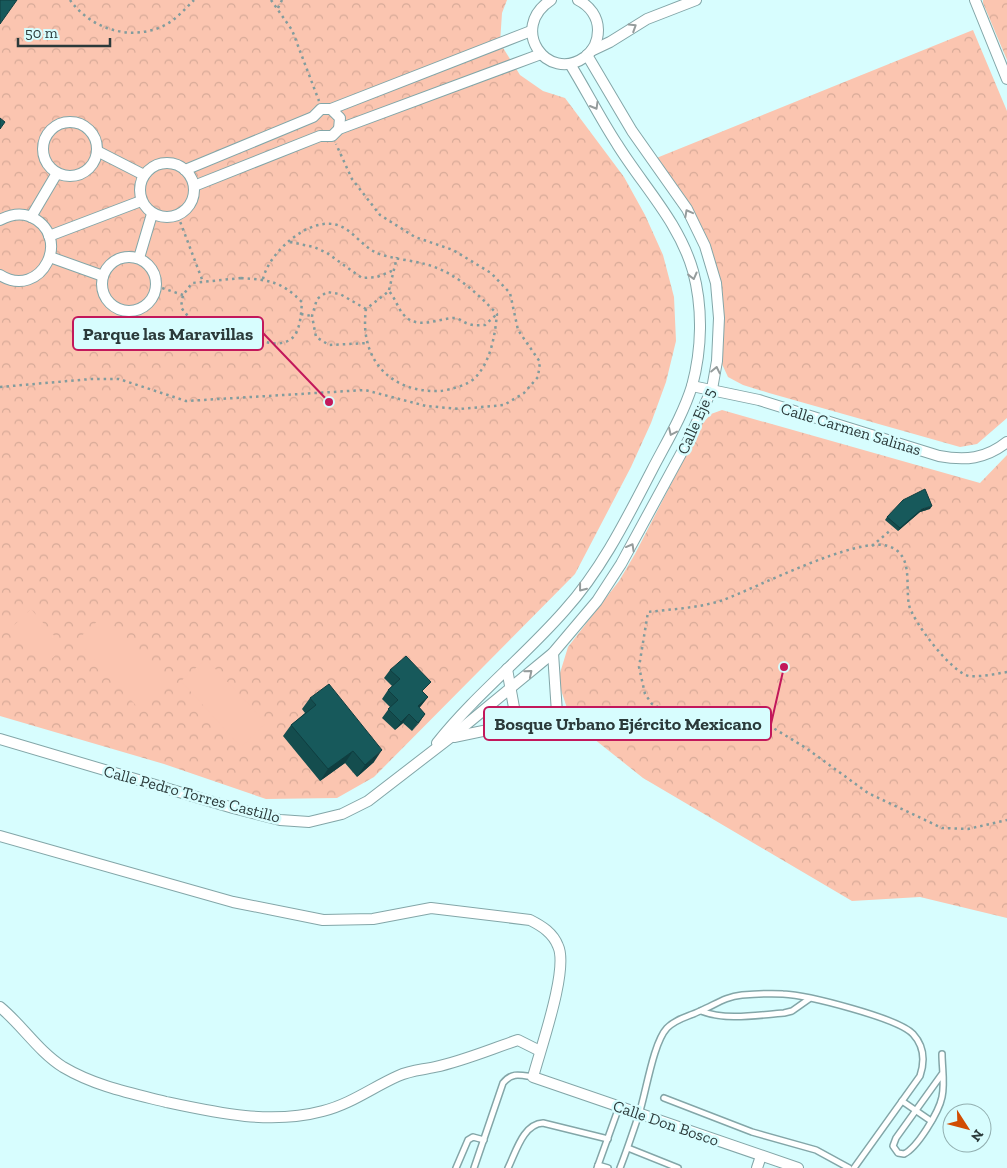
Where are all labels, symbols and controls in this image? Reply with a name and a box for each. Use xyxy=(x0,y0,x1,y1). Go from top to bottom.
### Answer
scale bar xyxy=(18,15,110,47)
text: 50 m xyxy=(25,24,58,42)
one-way arrow xyxy=(627,24,637,33)
one-way arrow xyxy=(588,100,598,109)
one-way arrow xyxy=(684,210,694,219)
one-way arrow xyxy=(687,271,698,280)
callout: Parque las Maravillas xyxy=(73,317,263,350)
text: Parque las Maravillas xyxy=(83,323,253,345)
one-way arrow xyxy=(710,365,720,374)
street label: Calle Eje 5 xyxy=(673,385,719,457)
street label: Calle Carmen Salinas xyxy=(779,399,923,459)
one-way arrow xyxy=(668,427,678,436)
one-way arrow xyxy=(625,544,635,553)
one-way arrow xyxy=(579,583,588,592)
one-way arrow xyxy=(523,670,532,678)
callout: Bosque Urbano Ejército Mexicano xyxy=(484,707,771,740)
text: Bosque Urbano Ejército Mexicano xyxy=(494,713,762,735)
street label: Calle Pedro Torres Castillo xyxy=(102,761,282,827)
street label: Calle Don Bosco xyxy=(611,1096,721,1150)
north arrow xyxy=(942,1103,992,1153)
text: N xyxy=(967,1126,987,1145)

